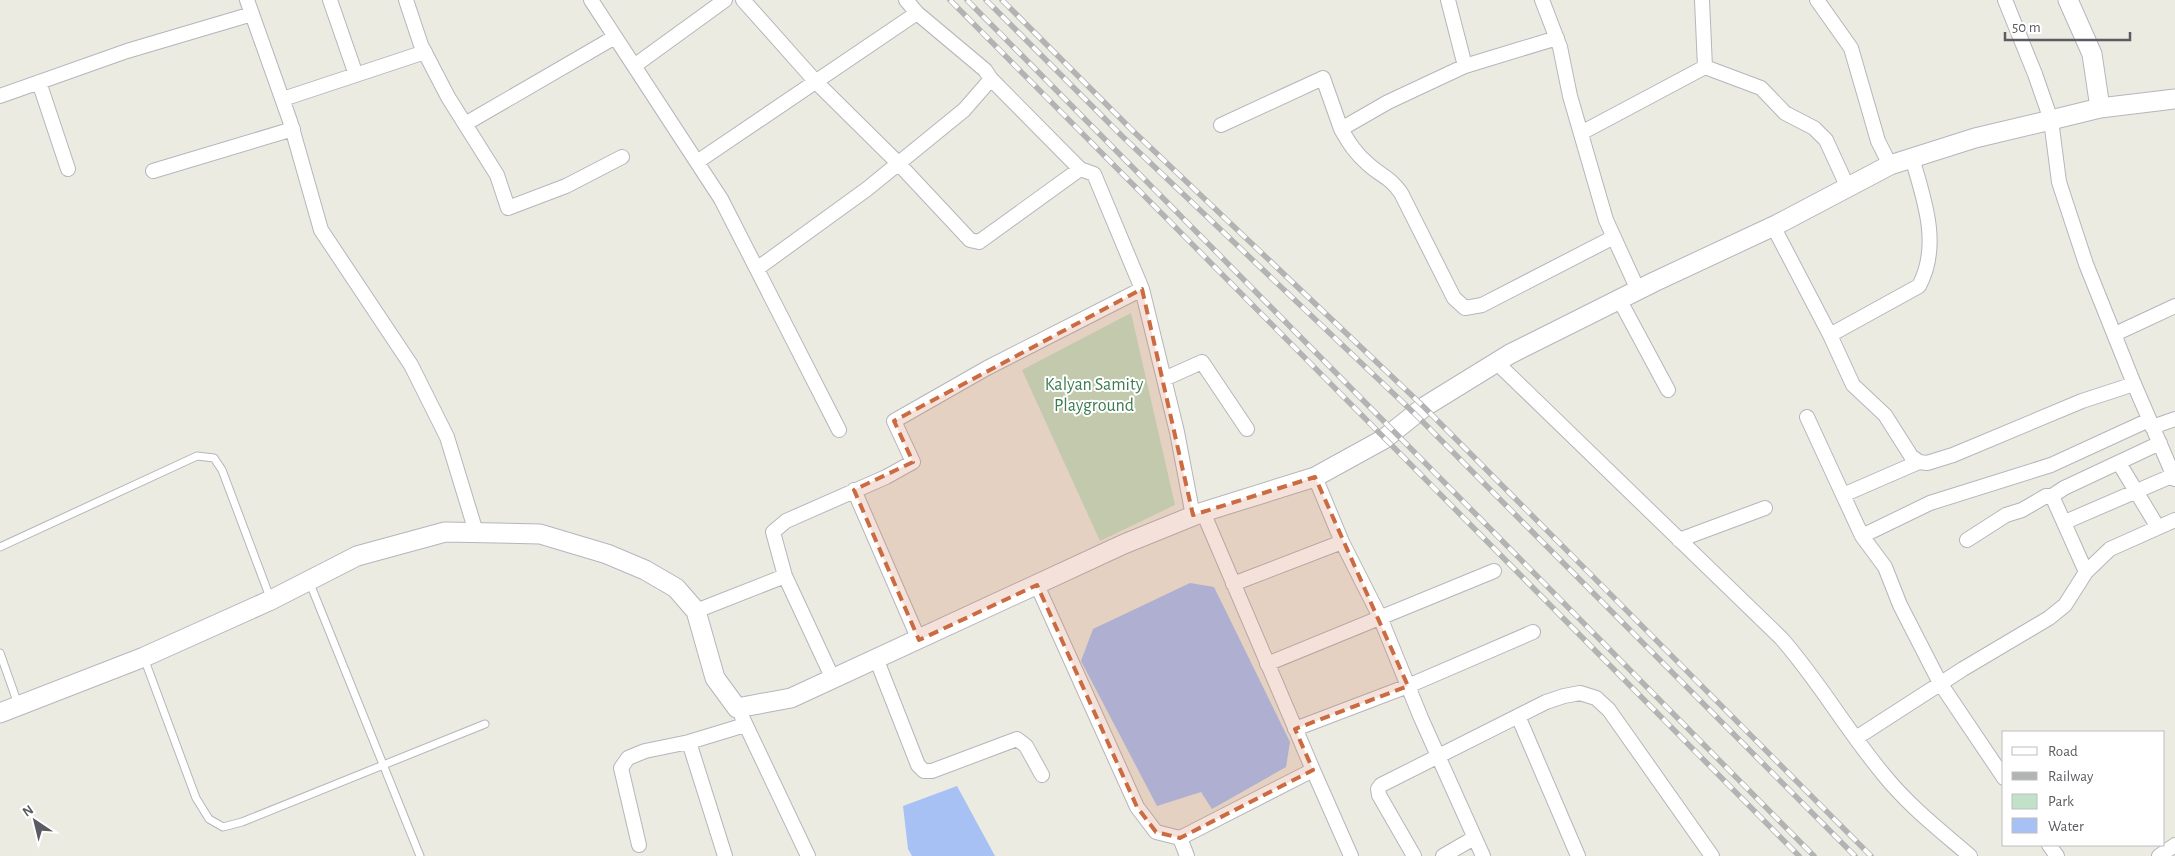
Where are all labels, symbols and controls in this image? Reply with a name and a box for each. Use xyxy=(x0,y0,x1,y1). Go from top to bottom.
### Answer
scale bar xyxy=(2005,10,2130,42)
text: 50 m xyxy=(2012,20,2041,35)
park label: Kalyan Samity Playground xyxy=(1045,376,1144,415)
legend xyxy=(2002,731,2165,846)
text: Road xyxy=(2048,744,2078,759)
text: Railway xyxy=(2048,769,2094,784)
text: Park xyxy=(2048,794,2074,809)
north arrow xyxy=(10,796,60,846)
text: N xyxy=(20,803,36,820)
text: Water xyxy=(2048,819,2084,834)

